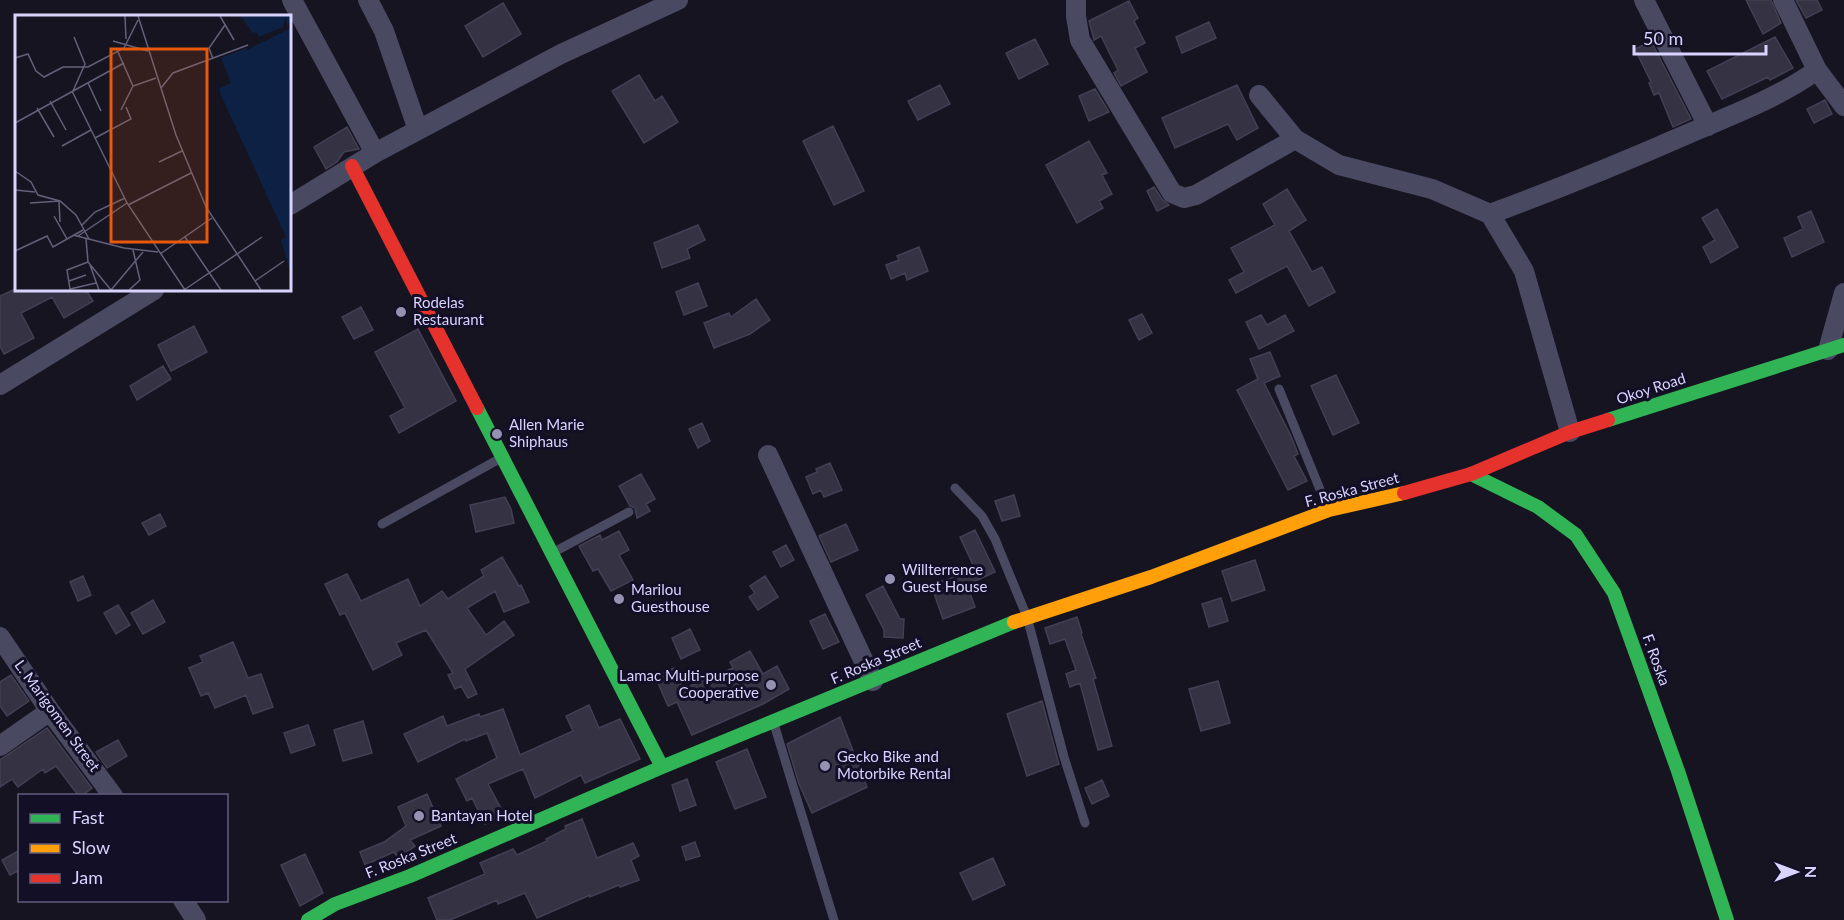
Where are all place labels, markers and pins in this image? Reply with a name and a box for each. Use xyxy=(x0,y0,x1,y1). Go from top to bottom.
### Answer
place label: Rodelas Restaurant xyxy=(413,293,485,328)
marker: Rodelas Restaurant xyxy=(394,305,408,319)
place label: Allen Marie Shiphaus xyxy=(509,415,585,450)
marker: Allen Marie Shiphaus xyxy=(490,427,504,441)
place label: Willterrence Guest House xyxy=(902,560,987,595)
marker: Willterrence Guest House xyxy=(883,572,897,586)
place label: Marilou Guesthouse xyxy=(631,580,710,615)
marker: Marilou Guesthouse xyxy=(612,592,626,606)
place label: Lamac Multi-purpose Cooperative xyxy=(619,666,759,701)
marker: Lamac Multi-purpose Cooperative xyxy=(764,678,778,692)
place label: Gecko Bike and Motorbike Rental xyxy=(837,747,951,782)
marker: Gecko Bike and Motorbike Rental xyxy=(818,759,832,773)
place label: Bantayan Hotel xyxy=(431,806,533,824)
marker: Bantayan Hotel xyxy=(412,809,426,823)

